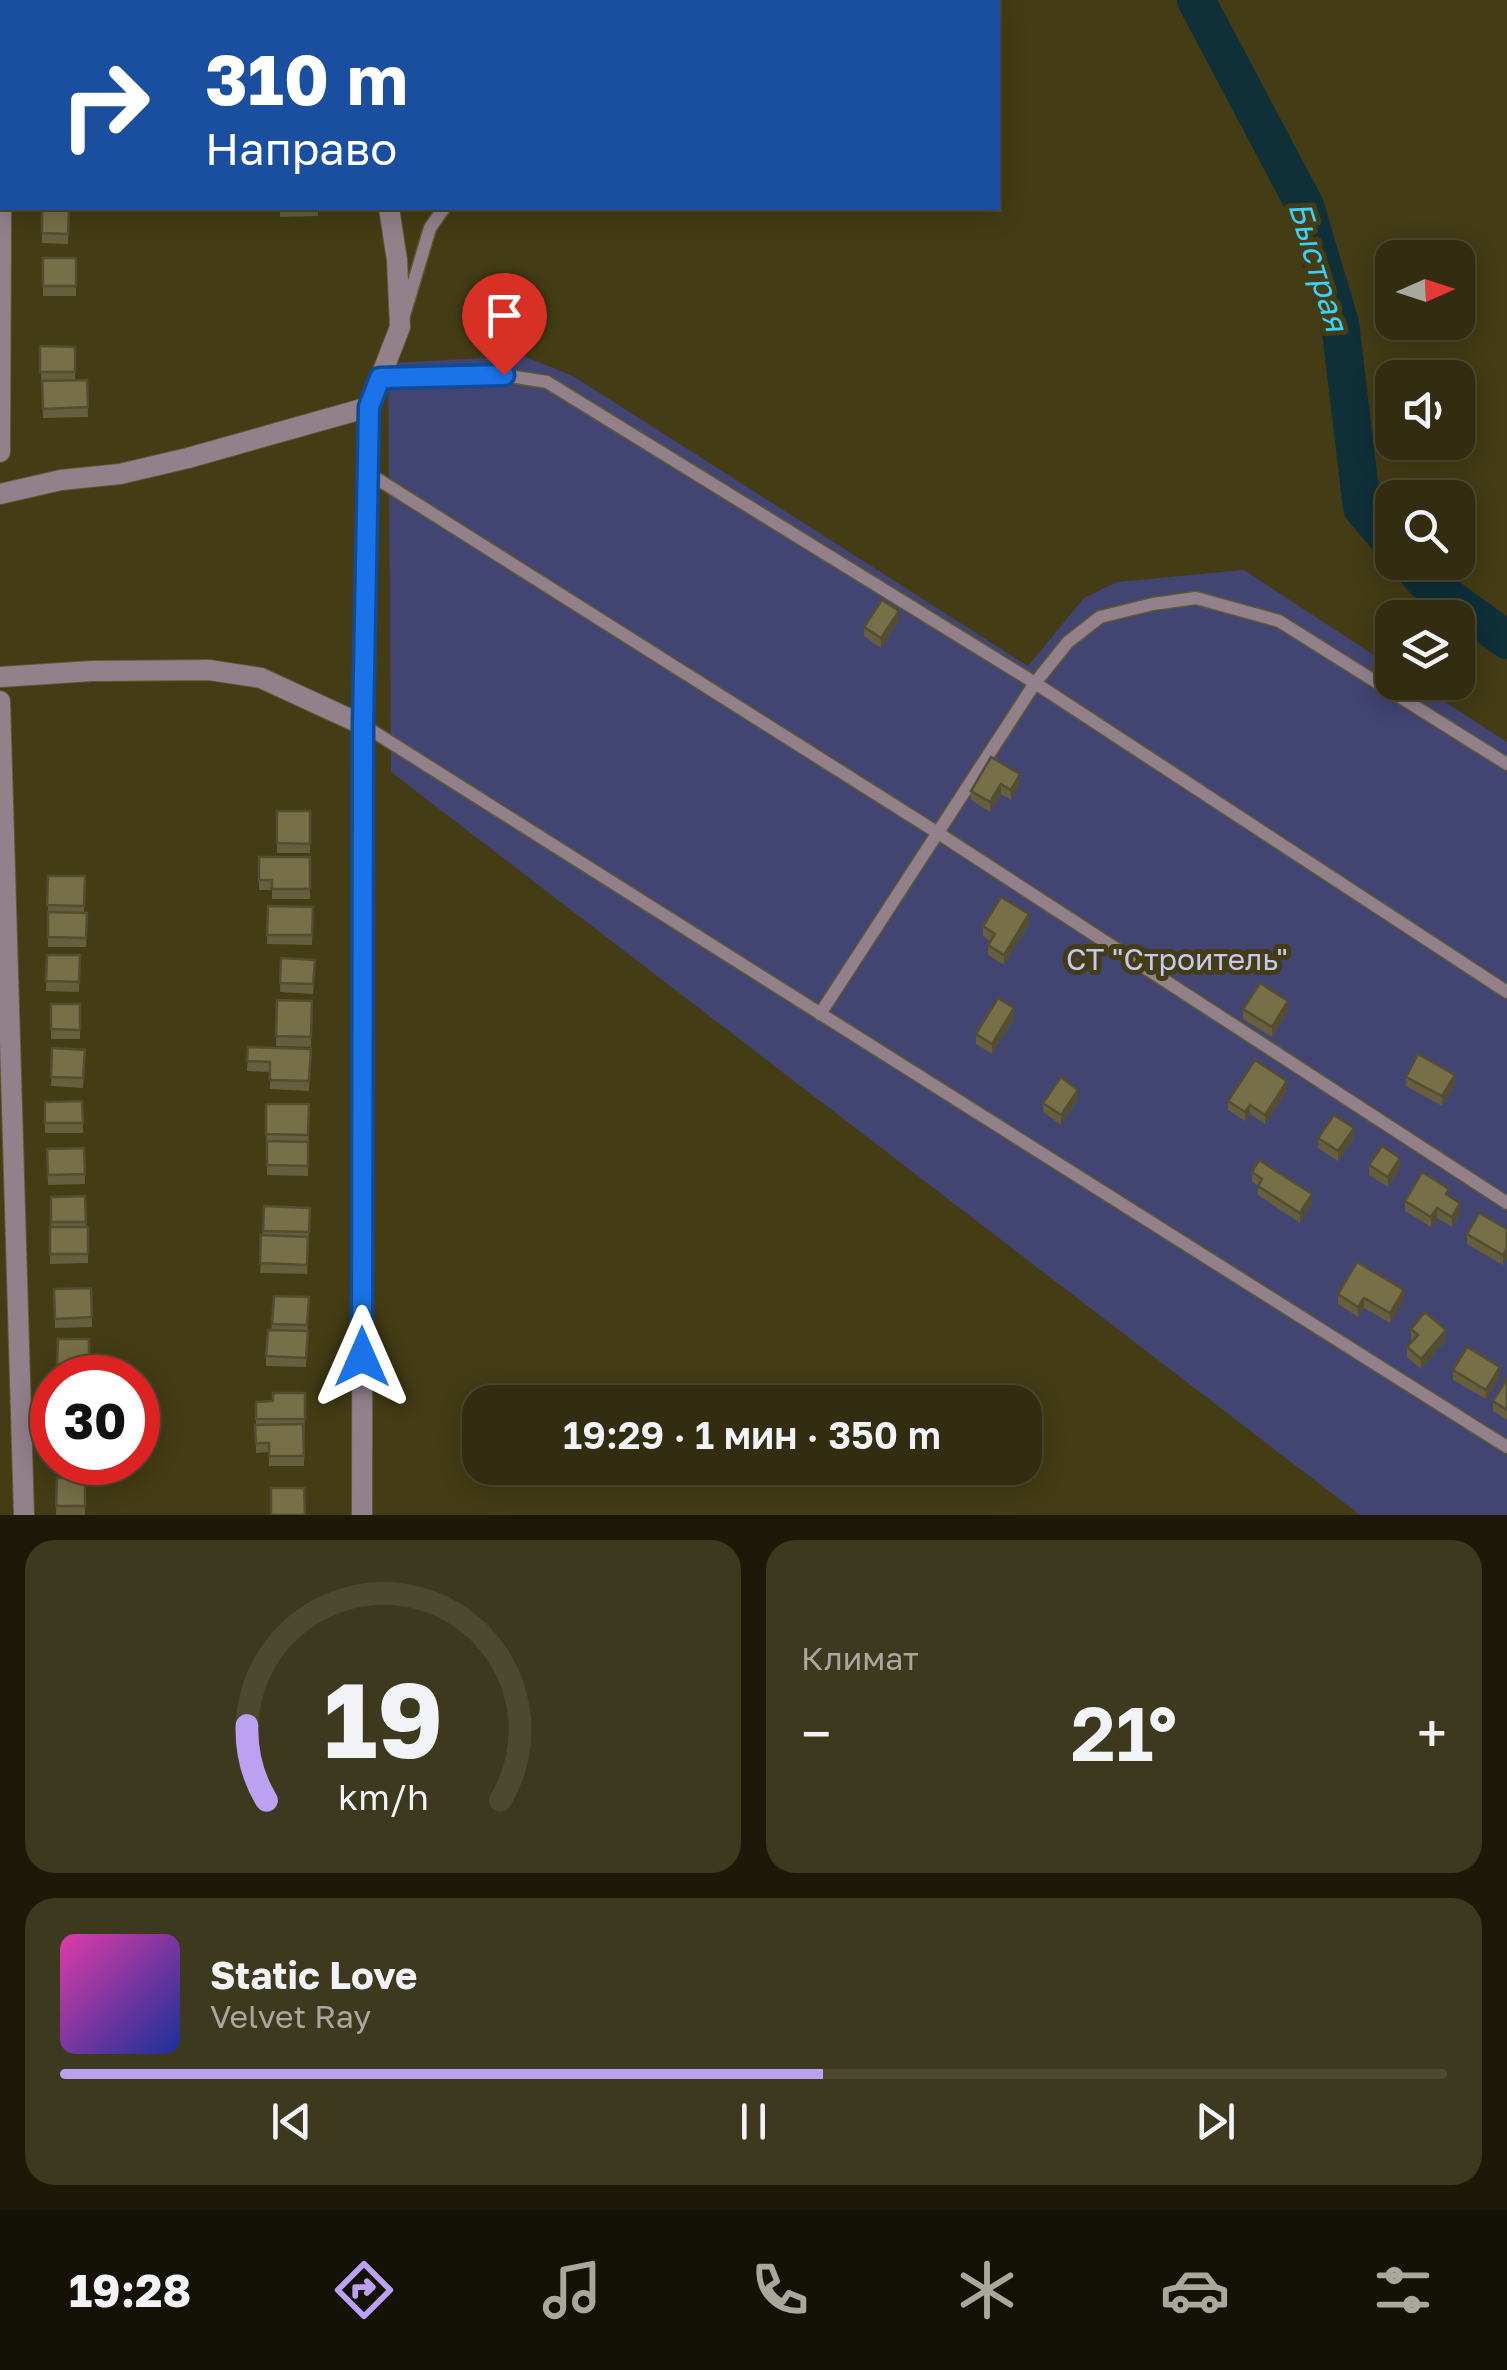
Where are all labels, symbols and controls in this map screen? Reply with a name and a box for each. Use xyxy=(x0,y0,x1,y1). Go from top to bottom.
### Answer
text: 310 m xyxy=(205,36,408,120)
icon: right xyxy=(40,40,170,170)
text: Направо xyxy=(205,121,397,175)
water label: Быстрая xyxy=(1281,196,1357,337)
north arrow xyxy=(1375,240,1475,340)
map controls xyxy=(1375,240,1475,700)
pin xyxy=(462,273,547,376)
icon: arrive xyxy=(477,288,532,343)
button: sound xyxy=(1375,360,1475,460)
button: search xyxy=(1375,480,1475,580)
button: layers xyxy=(1375,600,1475,700)
park label: СТ "Строитель" xyxy=(1066,941,1288,977)
position arrow xyxy=(310,1305,414,1409)
speed limit sign: 30 xyxy=(30,1355,160,1485)
text: 19:29 · 1 мин · 350 m xyxy=(563,1412,941,1457)
text: Климат xyxy=(801,1639,919,1677)
text: 19 xyxy=(323,1656,443,1781)
text: 21° xyxy=(1071,1687,1177,1778)
text: − xyxy=(801,1700,831,1766)
text: + xyxy=(1417,1700,1447,1766)
text: km/h xyxy=(338,1775,428,1818)
text: Static Love xyxy=(210,1952,417,1997)
text: Velvet Ray xyxy=(210,1997,371,2035)
icon: previous xyxy=(264,2094,319,2149)
icon: pause xyxy=(726,2094,781,2149)
icon: next xyxy=(1188,2094,1243,2149)
icon: directions xyxy=(329,2255,399,2325)
icon: music xyxy=(537,2255,607,2325)
icon: phone xyxy=(745,2255,815,2325)
icon: climate xyxy=(952,2255,1022,2325)
icon: car xyxy=(1160,2255,1230,2325)
icon: filters xyxy=(1368,2255,1438,2325)
text: 19:28 xyxy=(69,2263,191,2317)

